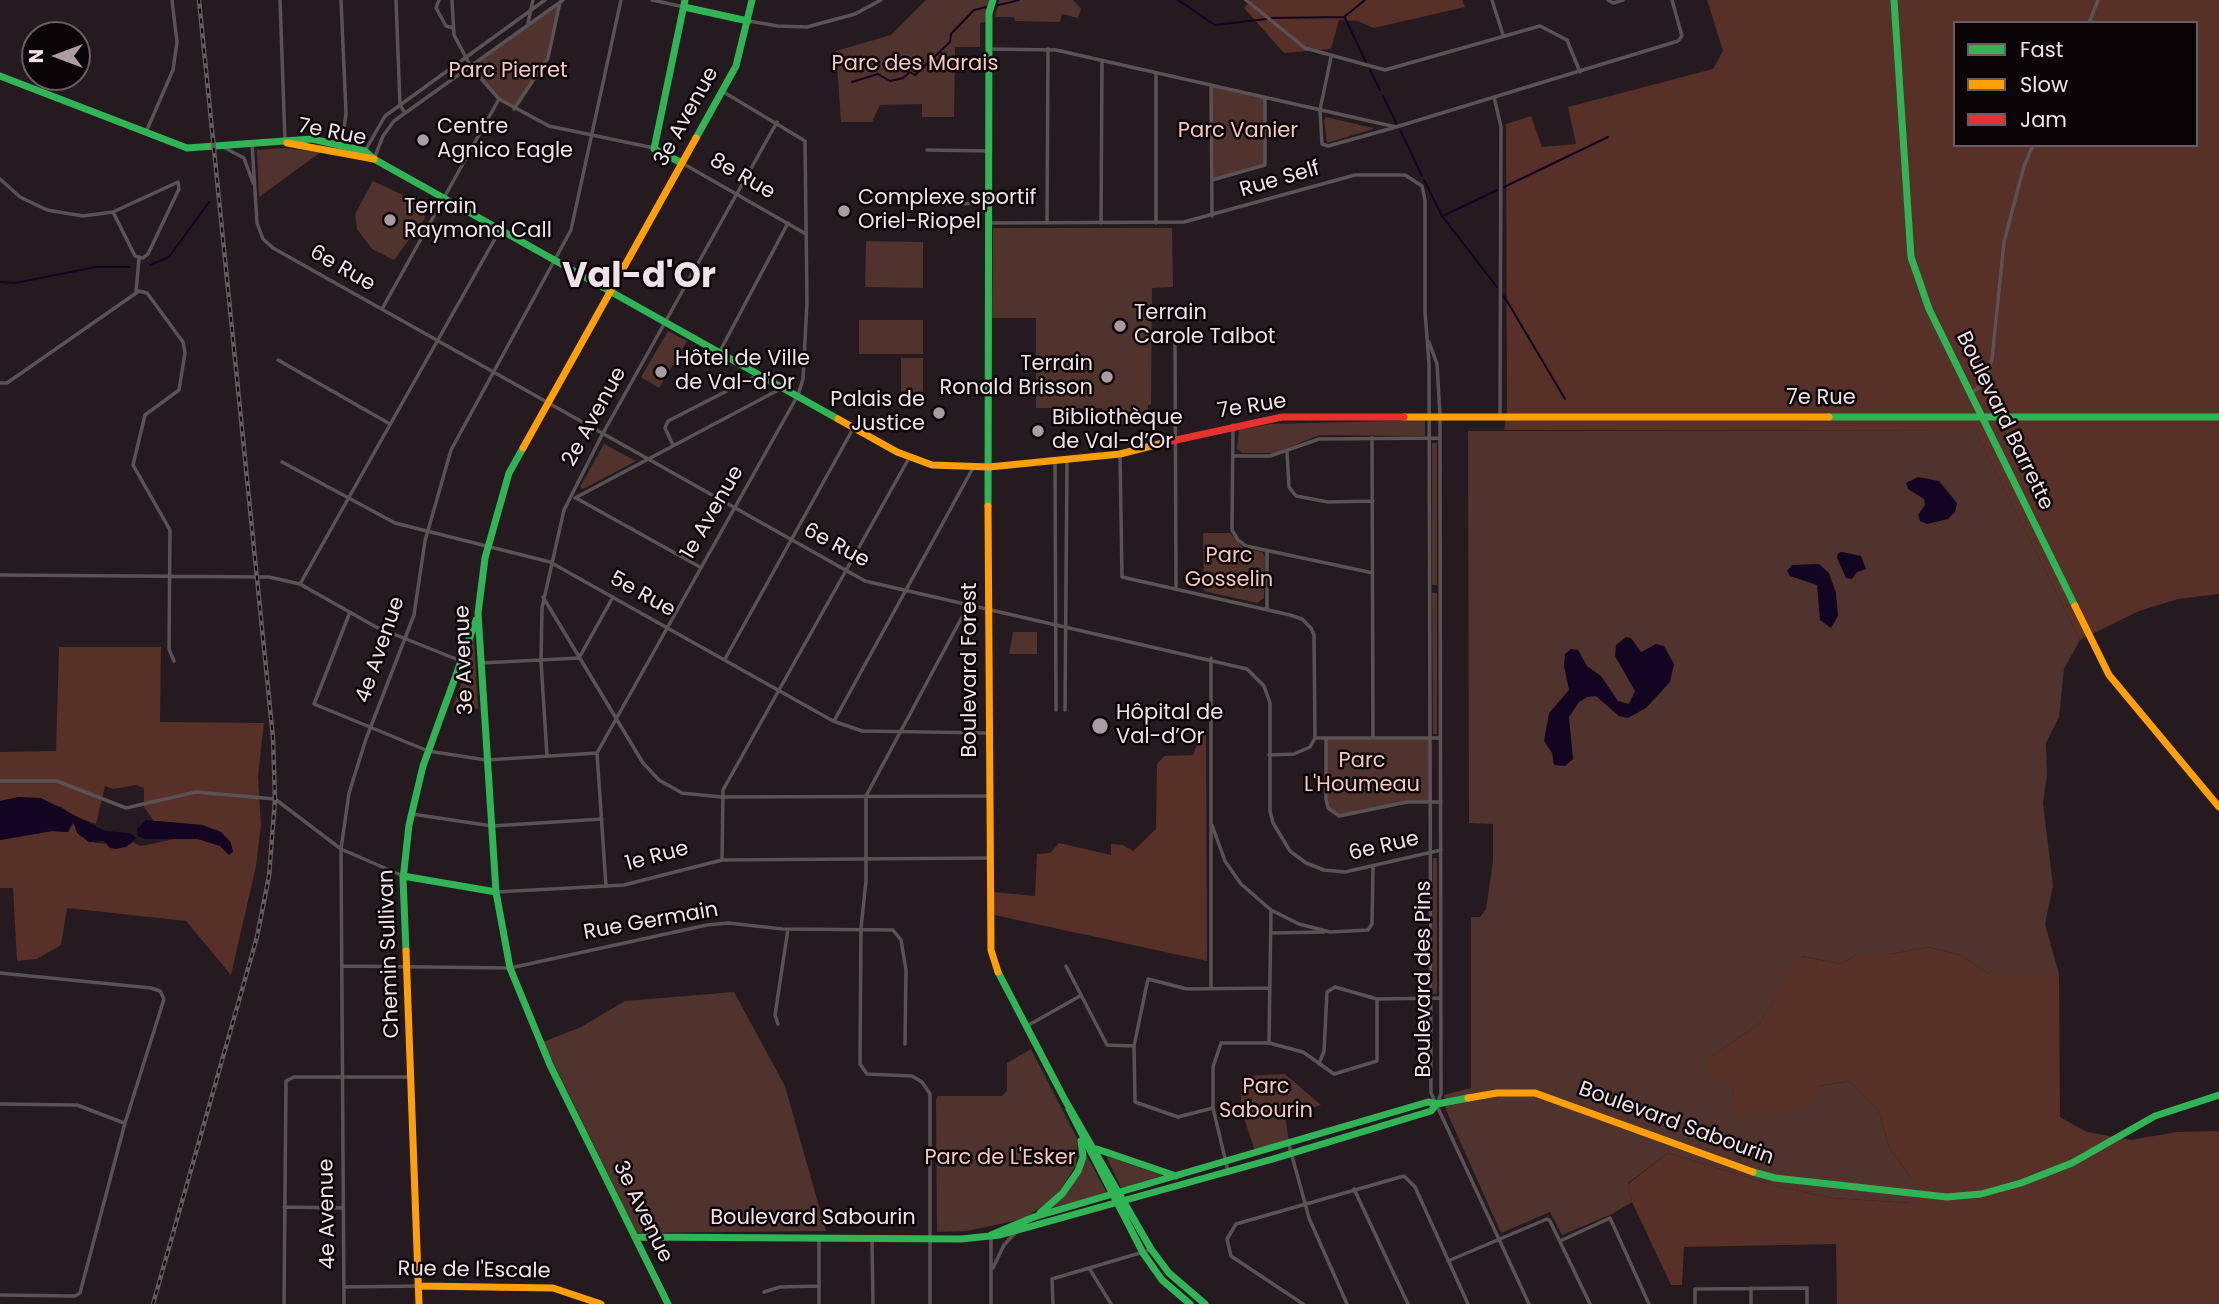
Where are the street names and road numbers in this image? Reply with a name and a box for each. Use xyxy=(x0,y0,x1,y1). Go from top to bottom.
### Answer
street label: 3e Avenue xyxy=(649,63,725,171)
street label: 7e Rue xyxy=(296,114,368,152)
street label: 8e Rue xyxy=(705,148,779,206)
street label: Rue Self xyxy=(1237,157,1323,203)
street label: 6e Rue xyxy=(305,240,379,298)
street label: Boulevard Barrette xyxy=(1950,328,2058,514)
street label: 2e Avenue xyxy=(557,363,633,471)
street label: 7e Rue xyxy=(1786,386,1856,412)
street label: 7e Rue xyxy=(1216,389,1288,425)
street label: 1e Avenue xyxy=(676,462,750,564)
street label: 6e Rue xyxy=(799,518,873,574)
street label: 5e Rue xyxy=(605,567,679,623)
street label: Boulevard Forest xyxy=(958,582,984,758)
street label: 4e Avenue xyxy=(351,594,411,706)
street label: 3e Avenue xyxy=(450,605,480,715)
street label: 6e Rue xyxy=(1346,827,1422,867)
street label: 1e Rue xyxy=(623,836,691,878)
street label: Chemin Sullivan xyxy=(374,869,406,1039)
street label: Boulevard des Pins xyxy=(1412,880,1438,1078)
street label: Rue Germain xyxy=(582,898,720,946)
street label: Boulevard Sabourin xyxy=(1575,1077,1777,1171)
street label: 3e Avenue xyxy=(607,1157,677,1267)
street label: 4e Avenue xyxy=(314,1158,342,1270)
street label: Boulevard Sabourin xyxy=(710,1206,916,1232)
street label: Rue de l'Escale xyxy=(397,1257,551,1285)

